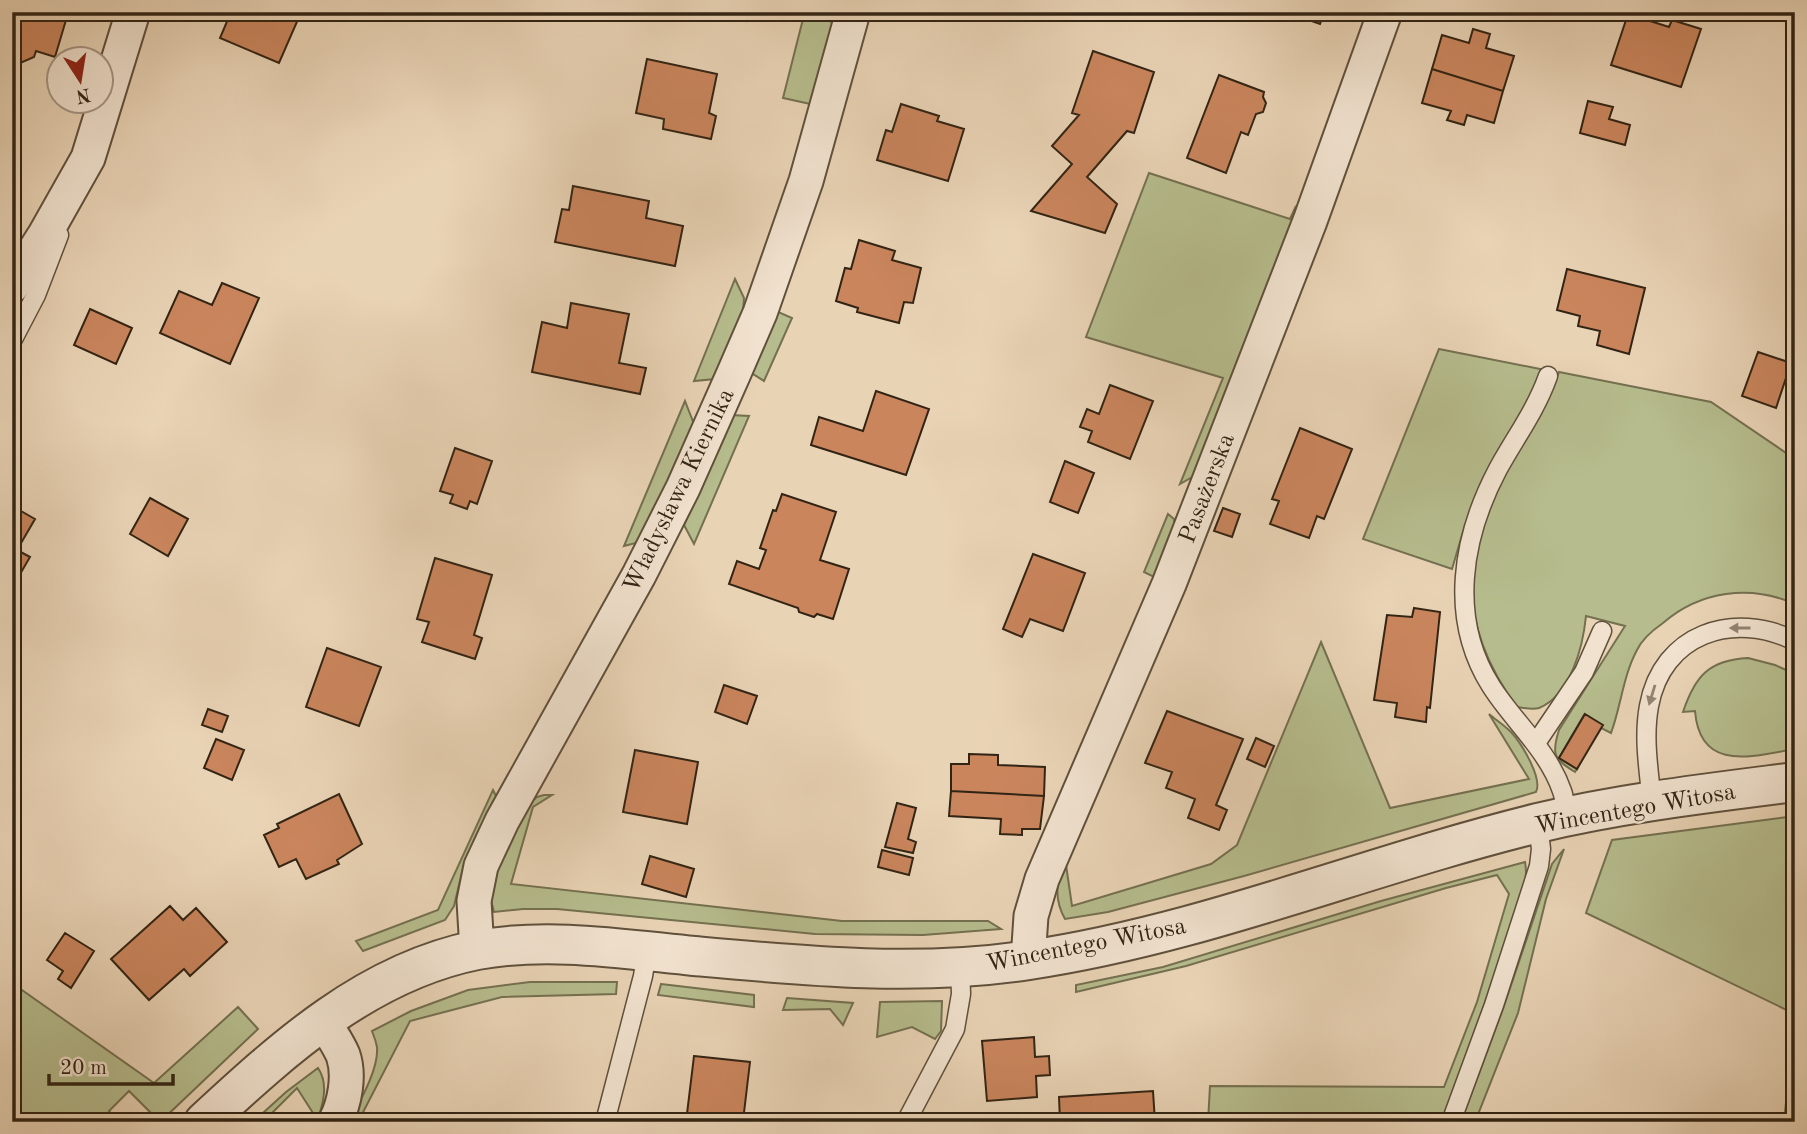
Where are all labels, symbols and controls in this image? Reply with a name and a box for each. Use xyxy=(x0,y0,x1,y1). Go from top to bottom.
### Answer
north arrow xyxy=(46,46,116,116)
text: N xyxy=(73,83,92,105)
street label: Władysława Kiernika xyxy=(620,385,740,597)
street label: Pasażerska xyxy=(1176,430,1240,547)
one-way arrow xyxy=(1728,622,1750,634)
one-way arrow xyxy=(1647,685,1657,706)
street label: Wincentego Witosa xyxy=(1533,780,1738,839)
street label: Wincentego Witosa xyxy=(984,915,1189,977)
scale bar xyxy=(49,1043,173,1087)
text: 20 m xyxy=(60,1058,107,1079)

